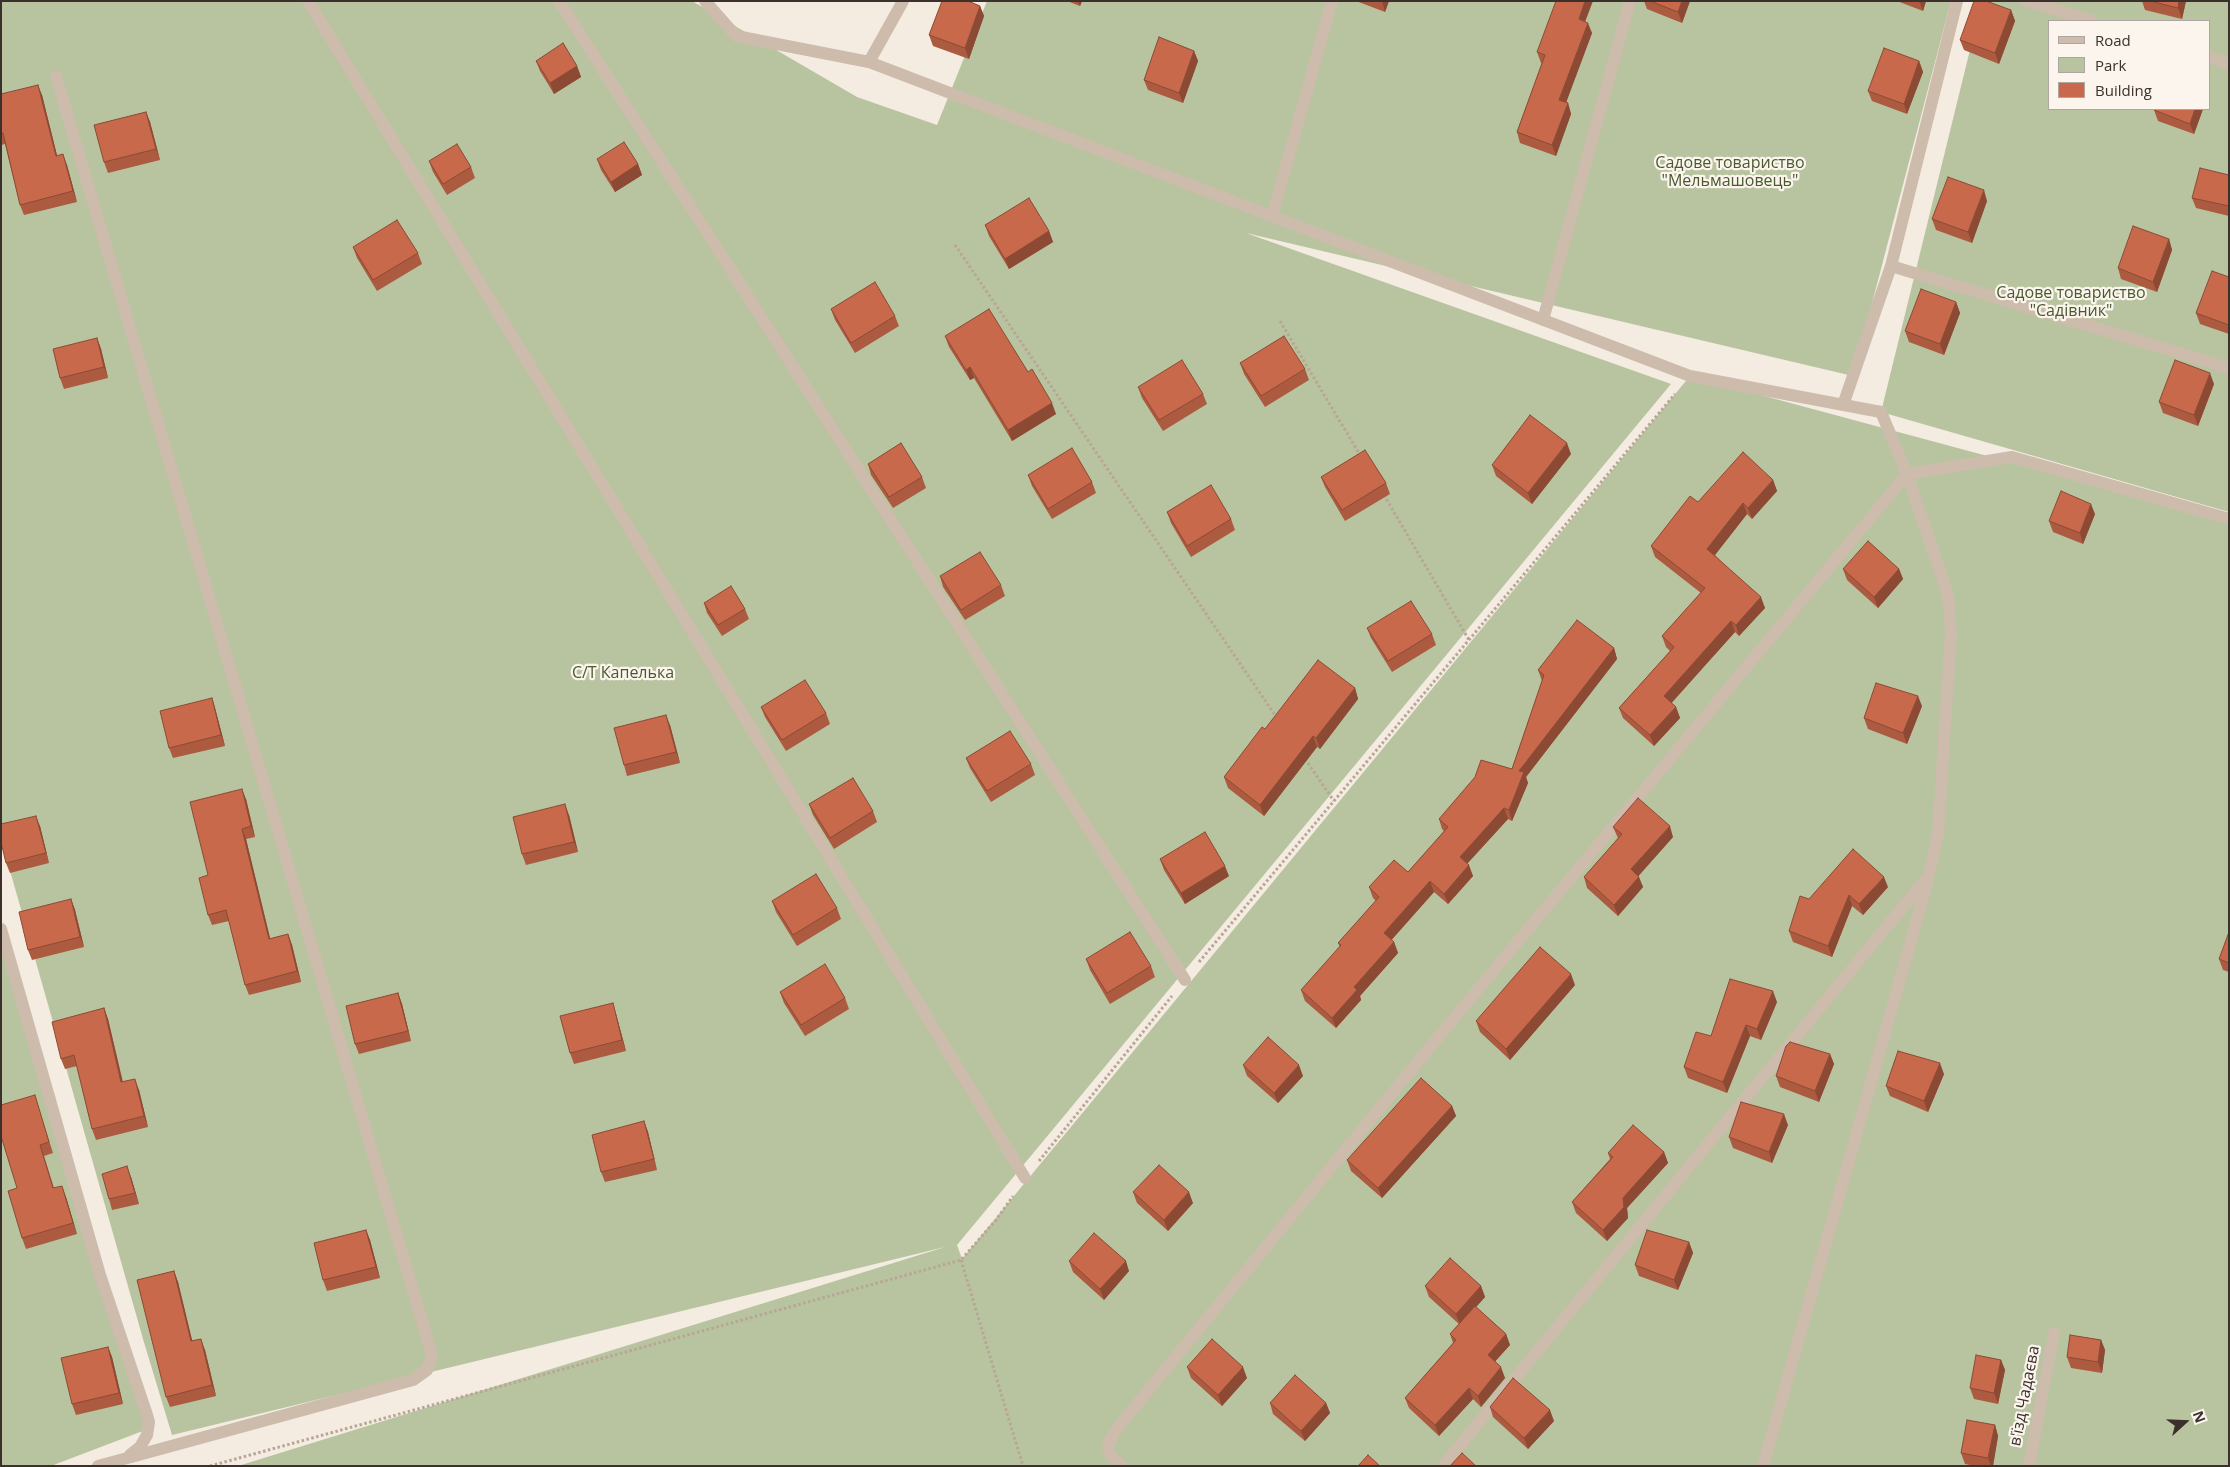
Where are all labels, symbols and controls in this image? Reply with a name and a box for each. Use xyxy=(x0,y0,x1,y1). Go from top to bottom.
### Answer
legend xyxy=(2048,20,2210,110)
text: Road xyxy=(2095,30,2131,50)
text: Park xyxy=(2095,55,2126,75)
text: Building xyxy=(2095,80,2152,100)
park label: Садове товариство "Мельмашовець" xyxy=(1655,153,1805,191)
park label: Садове товариство "Садівник" xyxy=(1996,283,2146,321)
park label: С/Т Капелька xyxy=(572,663,674,683)
street label: в'їзд Чадаєва xyxy=(2006,1344,2044,1448)
north arrow xyxy=(2160,1397,2210,1447)
text: N xyxy=(2189,1408,2210,1425)

